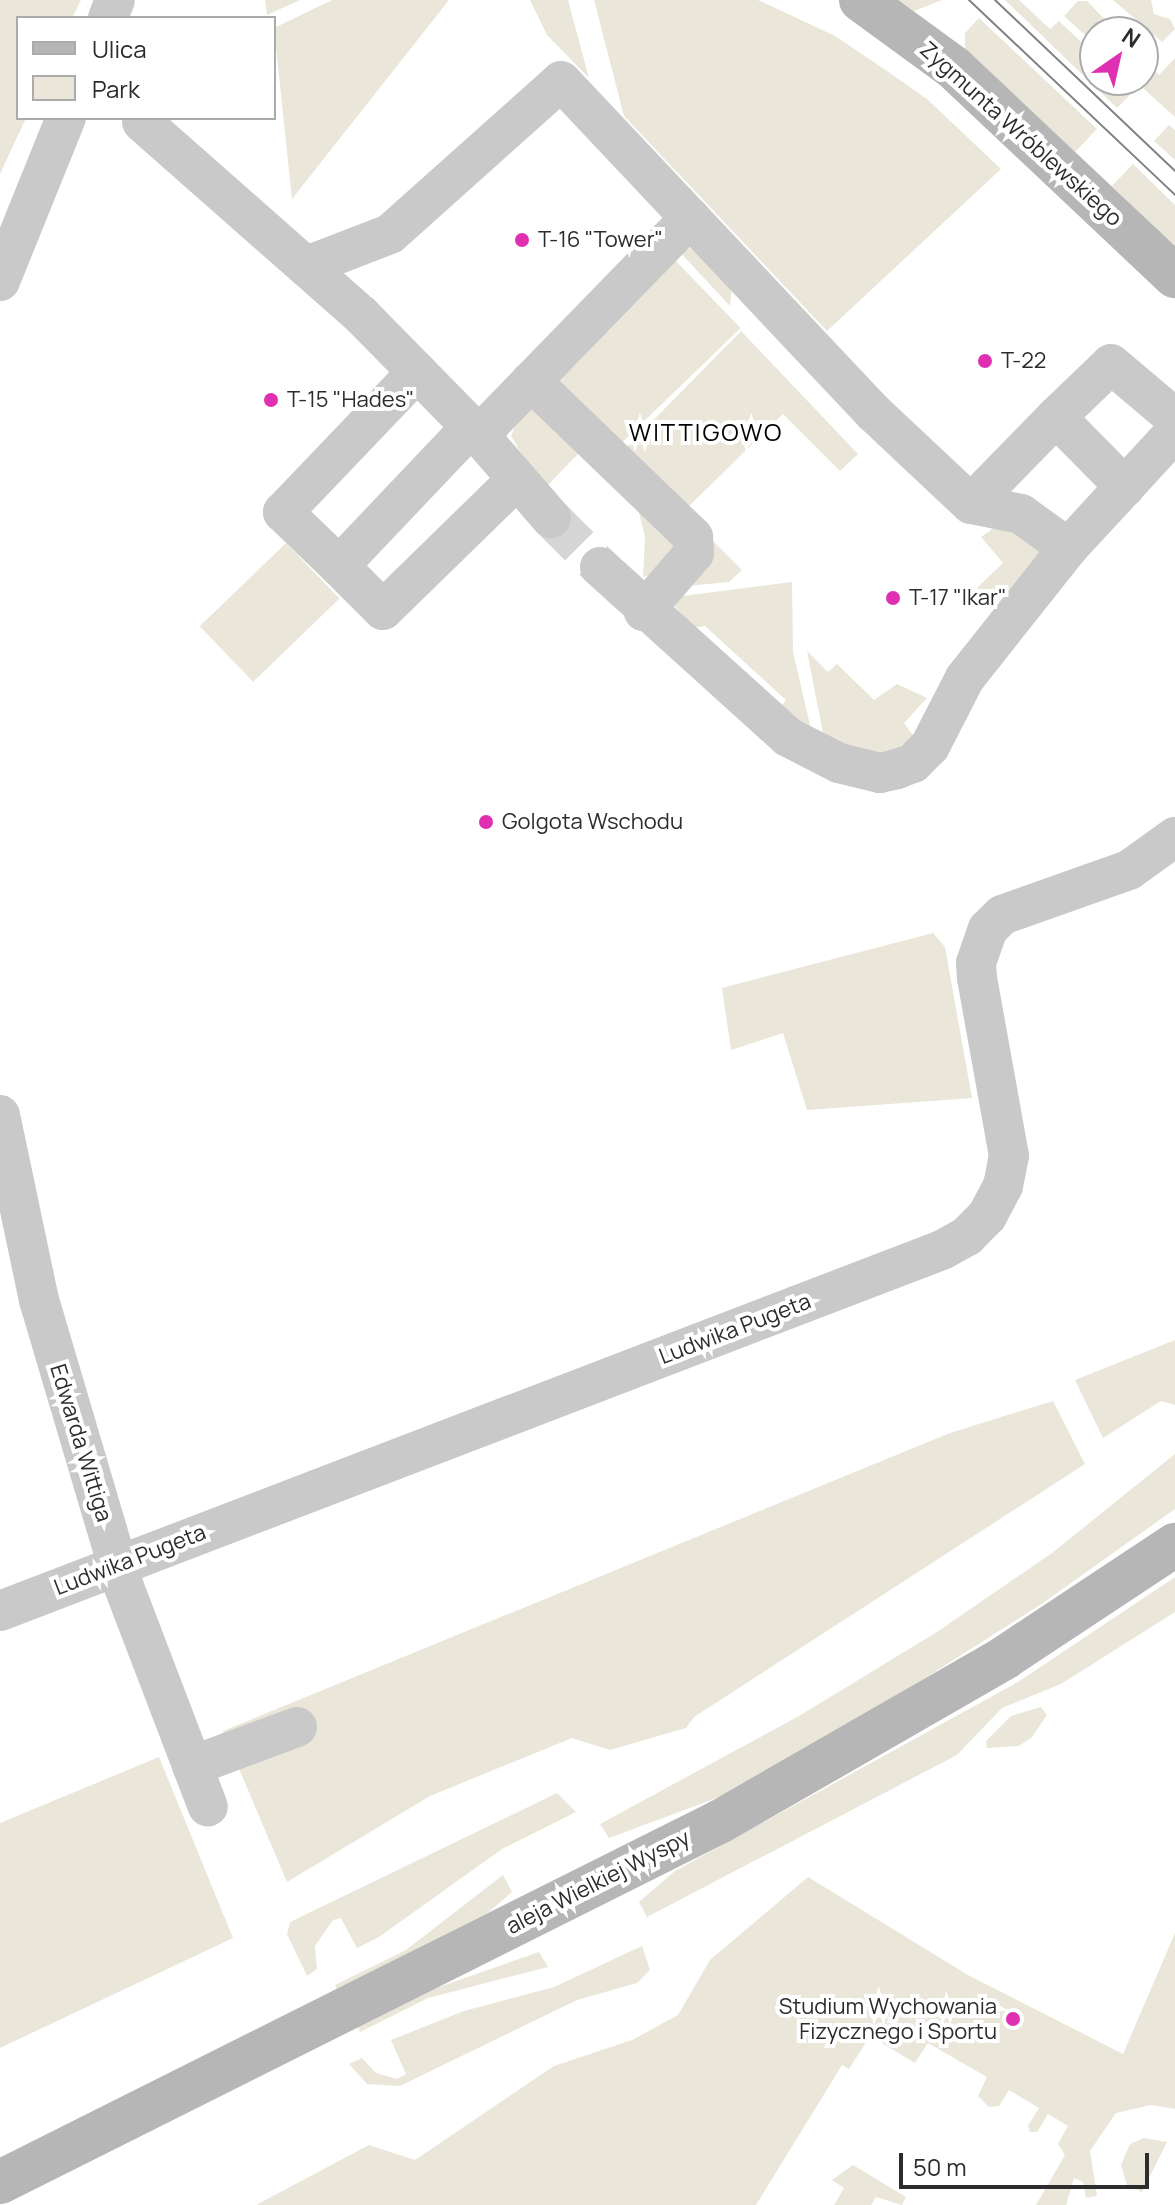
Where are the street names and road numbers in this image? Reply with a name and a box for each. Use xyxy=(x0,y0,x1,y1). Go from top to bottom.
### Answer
street label: Zygmunta Wróblewskiego xyxy=(914,36,1128,232)
street label: Ludwika Pugeta xyxy=(656,1288,814,1370)
street label: Edwarda Wittiga xyxy=(44,1361,118,1525)
street label: Ludwika Pugeta xyxy=(51,1519,209,1601)
street label: aleja Wielkiej Wyspy xyxy=(502,1824,694,1940)

